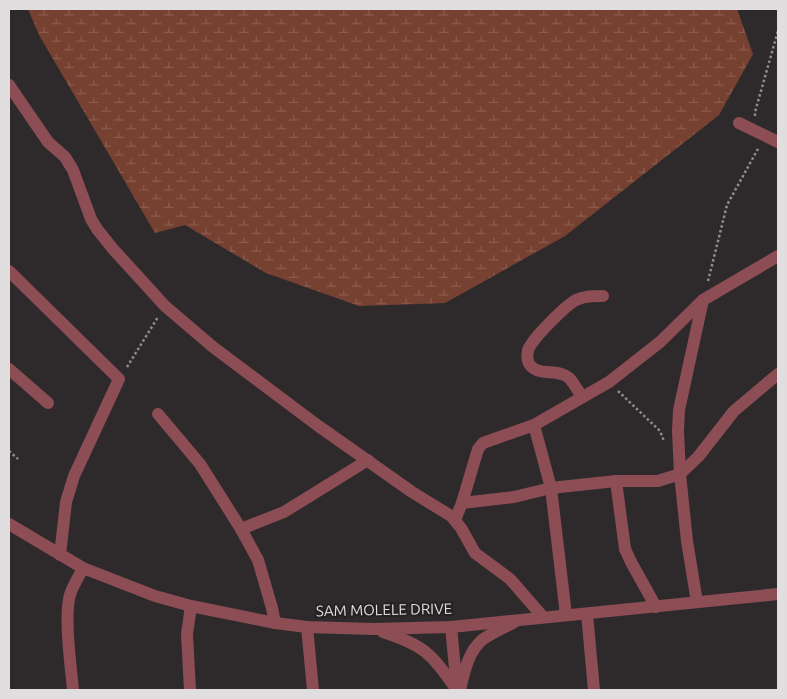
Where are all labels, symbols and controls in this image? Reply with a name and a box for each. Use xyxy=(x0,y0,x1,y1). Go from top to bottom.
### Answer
street label: SAM MOLELE DRIVE xyxy=(316,600,452,619)

